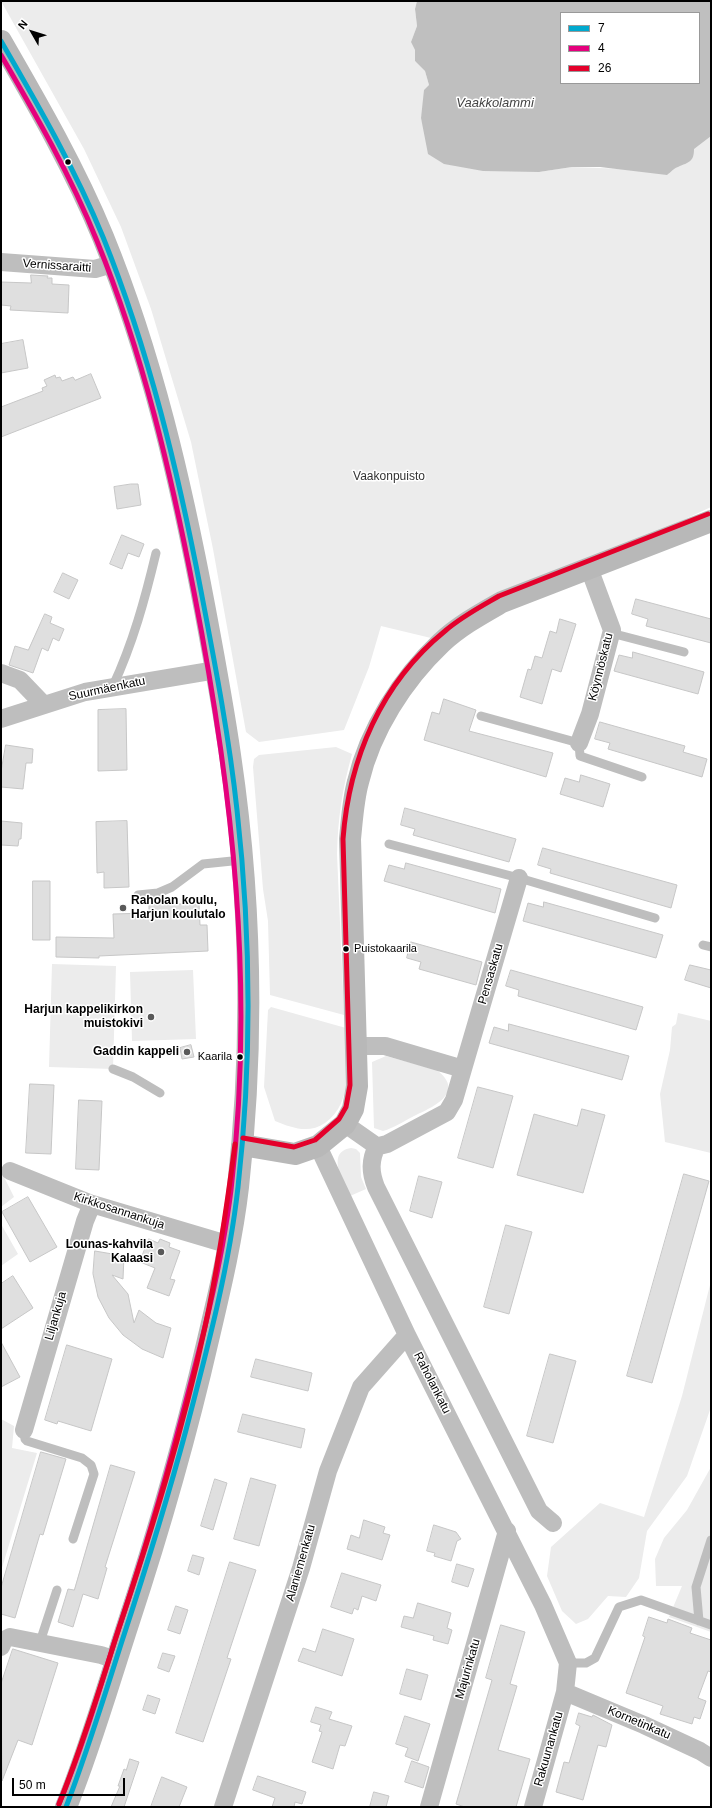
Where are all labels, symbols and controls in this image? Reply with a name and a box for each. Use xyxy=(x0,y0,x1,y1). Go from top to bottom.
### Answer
north arrow xyxy=(12,12,52,52)
legend xyxy=(560,12,700,84)
text: N xyxy=(16,18,30,31)
text: 7 xyxy=(598,21,605,35)
text: 4 xyxy=(598,41,605,55)
text: 26 xyxy=(598,61,611,75)
water label: Vaakkolammi xyxy=(456,95,534,111)
unlabelled marker xyxy=(63,157,73,167)
street label: Vernissaraitti xyxy=(22,256,92,276)
park label: Vaakonpuisto xyxy=(353,470,425,484)
street label: Köynnöskatu xyxy=(586,632,616,702)
street label: Suurmäenkatu xyxy=(67,674,147,704)
place label: Raholan koulu, Harjun koulutalo xyxy=(131,894,226,922)
marker: Raholan koulu, Harjun koulutalo xyxy=(118,903,128,913)
place label: Puistokaarila xyxy=(354,942,417,956)
street label: Pensaskatu xyxy=(475,942,507,1006)
marker: Puistokaarila xyxy=(341,944,351,954)
place label: Harjun kappelikirkon muistokivi xyxy=(24,1003,143,1031)
marker: Harjun kappelikirkon muistokivi xyxy=(146,1012,156,1022)
place label: Gaddin kappeli xyxy=(93,1045,179,1059)
marker: Gaddin kappeli xyxy=(182,1047,192,1057)
place label: Kaarila xyxy=(198,1050,232,1064)
marker: Kaarila xyxy=(235,1052,245,1062)
street label: Kirkkosannankuja xyxy=(72,1190,166,1232)
place label: Lounas-kahvila Kalaasi xyxy=(66,1238,153,1266)
marker: Lounas-kahvila Kalaasi xyxy=(156,1247,166,1257)
street label: Liljankuja xyxy=(42,1290,70,1342)
street label: Raholankatu xyxy=(410,1350,454,1416)
street label: Alaniemenkatu xyxy=(283,1523,319,1603)
street label: Majurinkatu xyxy=(453,1637,483,1701)
street label: Kornetinkatu xyxy=(605,1703,673,1743)
street label: Rakuunankatu xyxy=(531,1710,567,1788)
scale bar xyxy=(14,1770,127,1796)
text: 50 m xyxy=(19,1778,46,1792)

